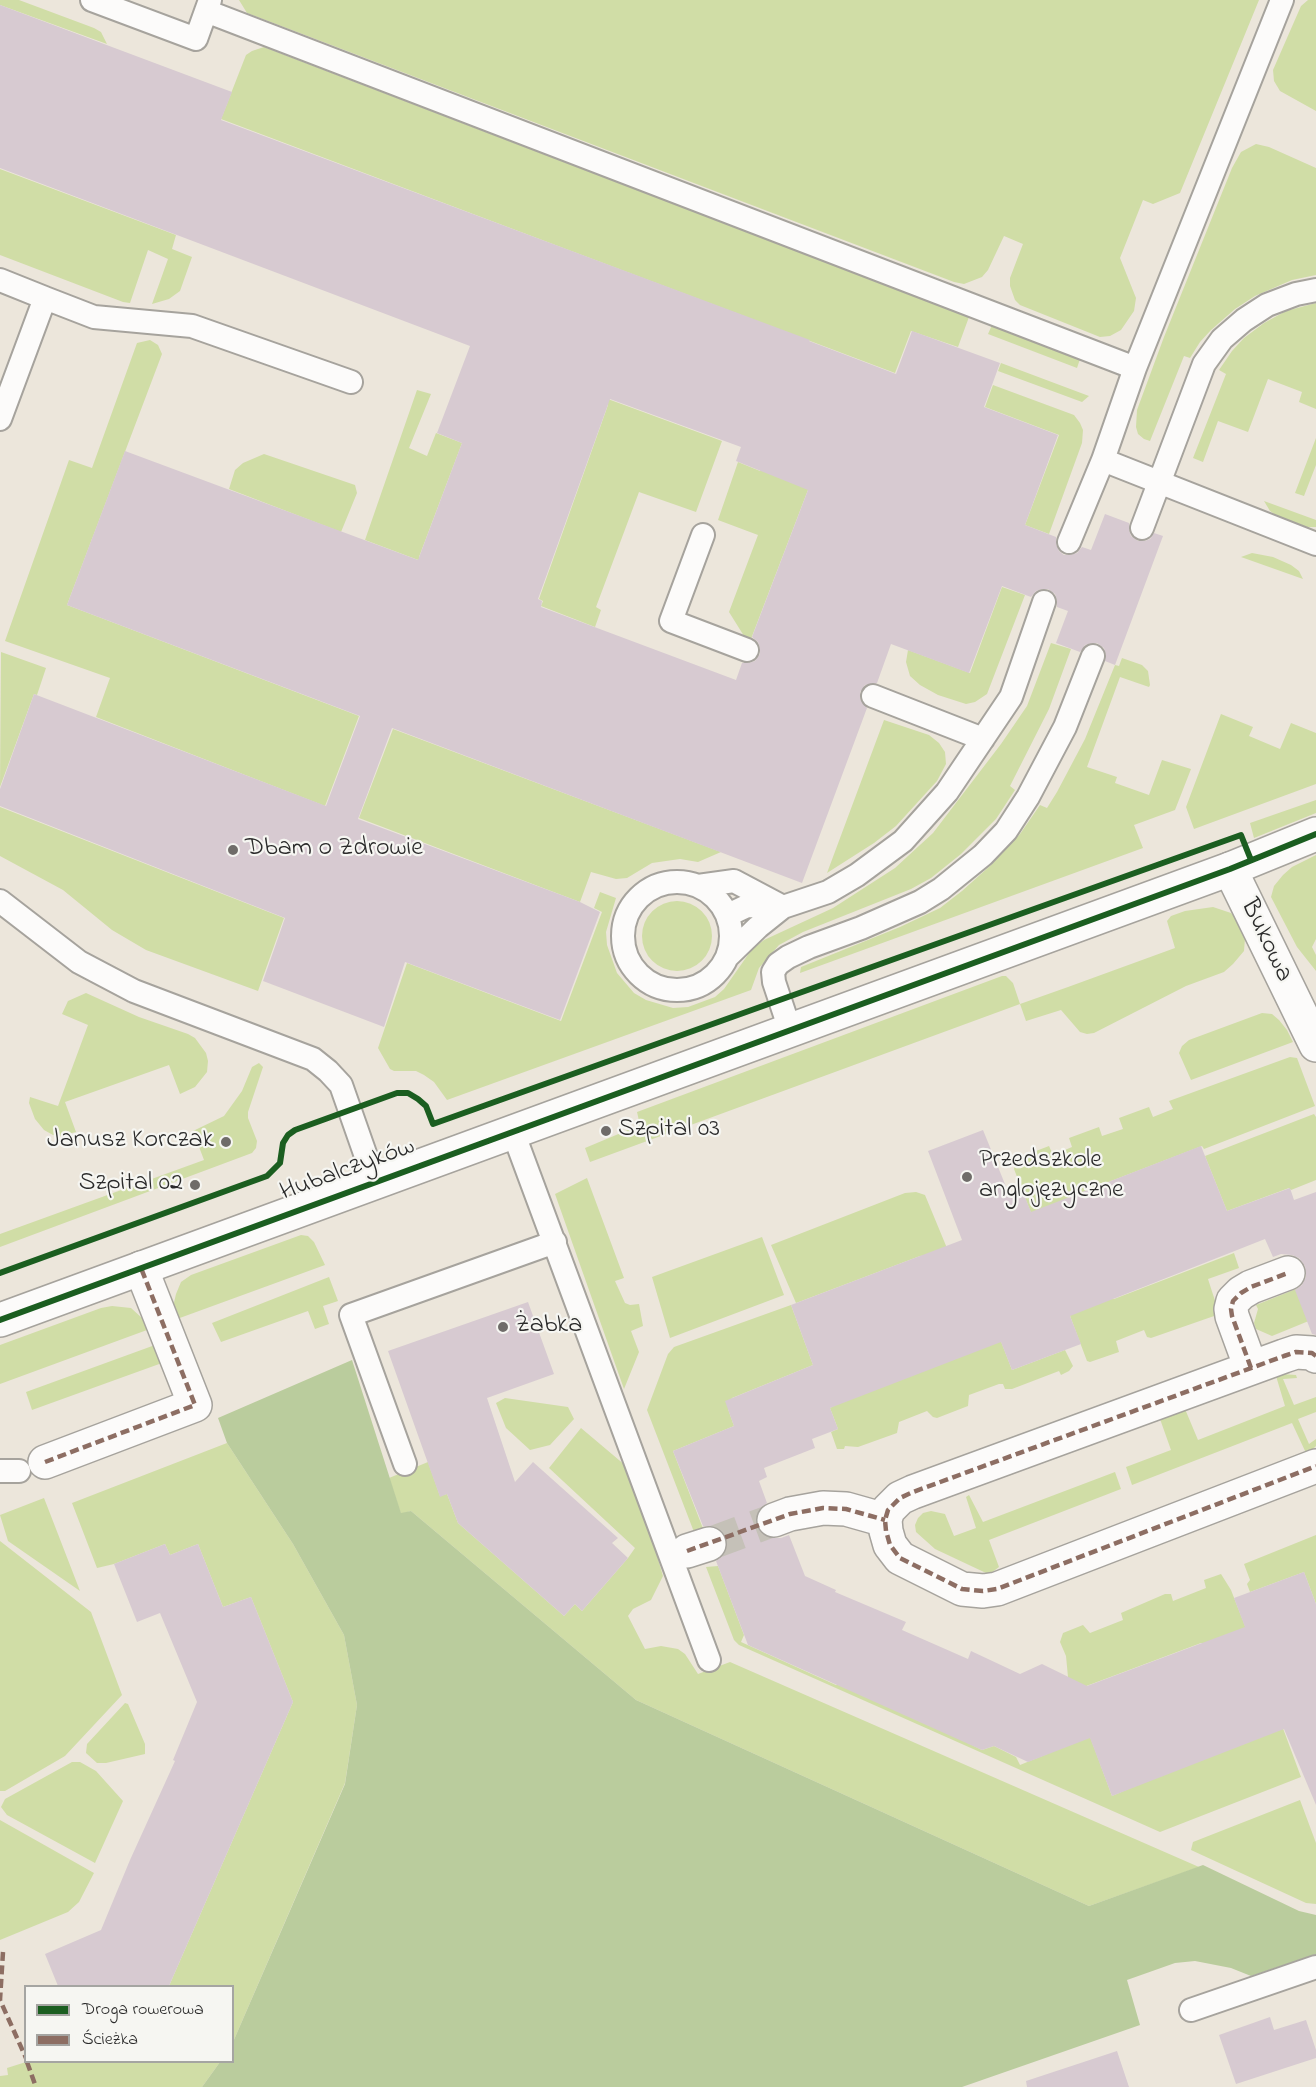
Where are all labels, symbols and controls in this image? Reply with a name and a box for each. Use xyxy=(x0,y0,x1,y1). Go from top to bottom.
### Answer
place label: Dbam o Zdrowie xyxy=(245,834,423,866)
marker: Dbam o Zdrowie xyxy=(226,843,240,857)
street label: Bukowa xyxy=(1232,894,1298,988)
place label: Szpital 03 xyxy=(618,1115,720,1147)
marker: Szpital 03 xyxy=(599,1124,613,1138)
place label: Janusz Korczak xyxy=(47,1126,214,1158)
street label: Hubalczyków xyxy=(276,1132,420,1210)
marker: Janusz Korczak xyxy=(219,1135,233,1149)
place label: Przedszkole anglojęzyczne xyxy=(979,1146,1124,1208)
place label: Szpital 02 xyxy=(79,1169,183,1201)
marker: Przedszkole anglojęzyczne xyxy=(960,1170,974,1184)
marker: Szpital 02 xyxy=(188,1178,202,1192)
place label: Żabka xyxy=(515,1311,582,1343)
marker: Żabka xyxy=(496,1320,510,1334)
legend xyxy=(24,1985,234,2063)
text: Droga rowerowa xyxy=(82,1997,204,2023)
text: Ścieżka xyxy=(82,2027,138,2053)

